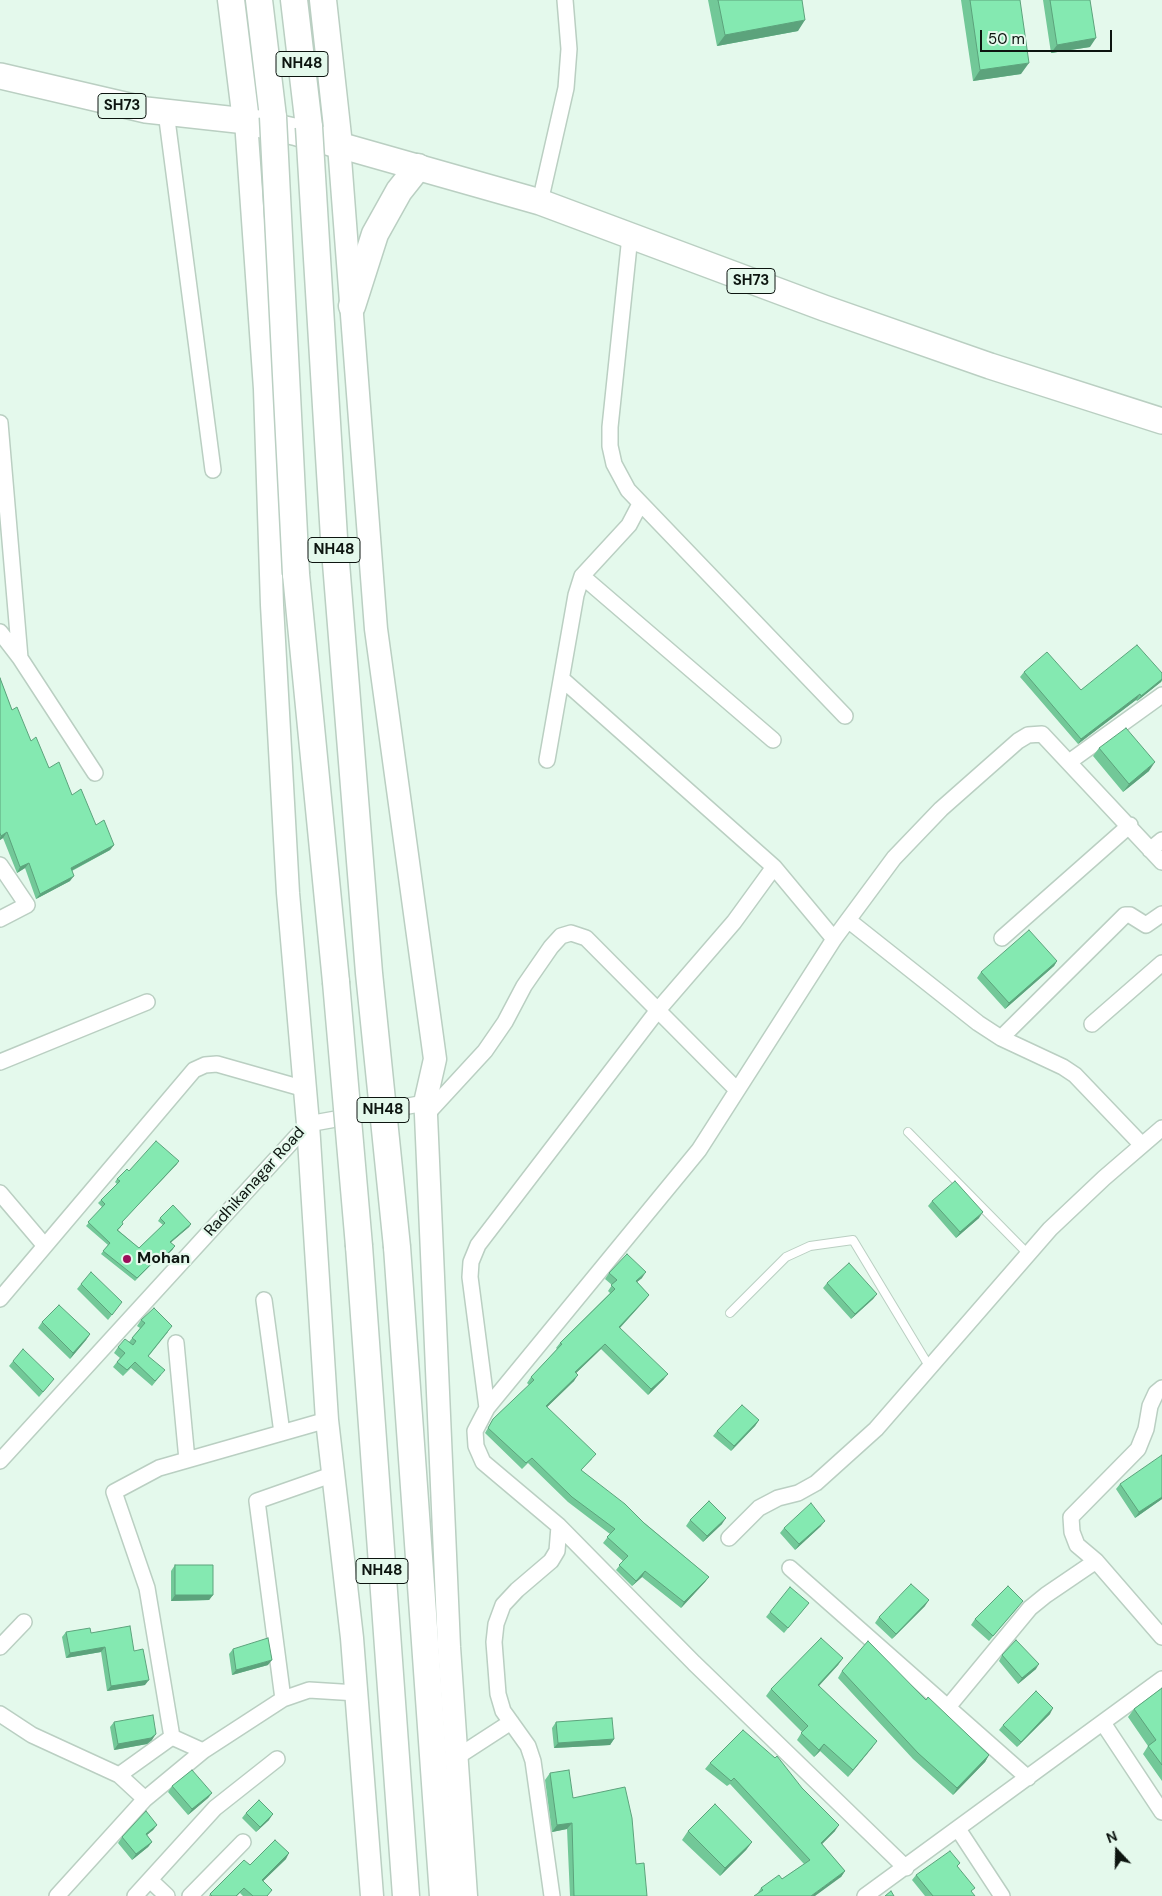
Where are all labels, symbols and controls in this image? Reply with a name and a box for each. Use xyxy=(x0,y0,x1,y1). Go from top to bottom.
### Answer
scale bar xyxy=(982,20,1114,52)
text: 50 m xyxy=(988,29,1025,49)
road number: NH48 xyxy=(276,52,328,76)
road number: SH73 xyxy=(98,94,146,118)
road number: SH73 xyxy=(727,268,775,294)
road number: NH48 xyxy=(308,538,360,562)
road number: NH48 xyxy=(357,1098,409,1122)
street label: Radhikanagar Road xyxy=(201,1123,309,1241)
place label: Mohan xyxy=(137,1249,190,1269)
marker: Mohan xyxy=(121,1253,133,1265)
road number: NH48 xyxy=(356,1558,408,1584)
north arrow xyxy=(1092,1826,1142,1876)
text: N xyxy=(1104,1827,1120,1847)

